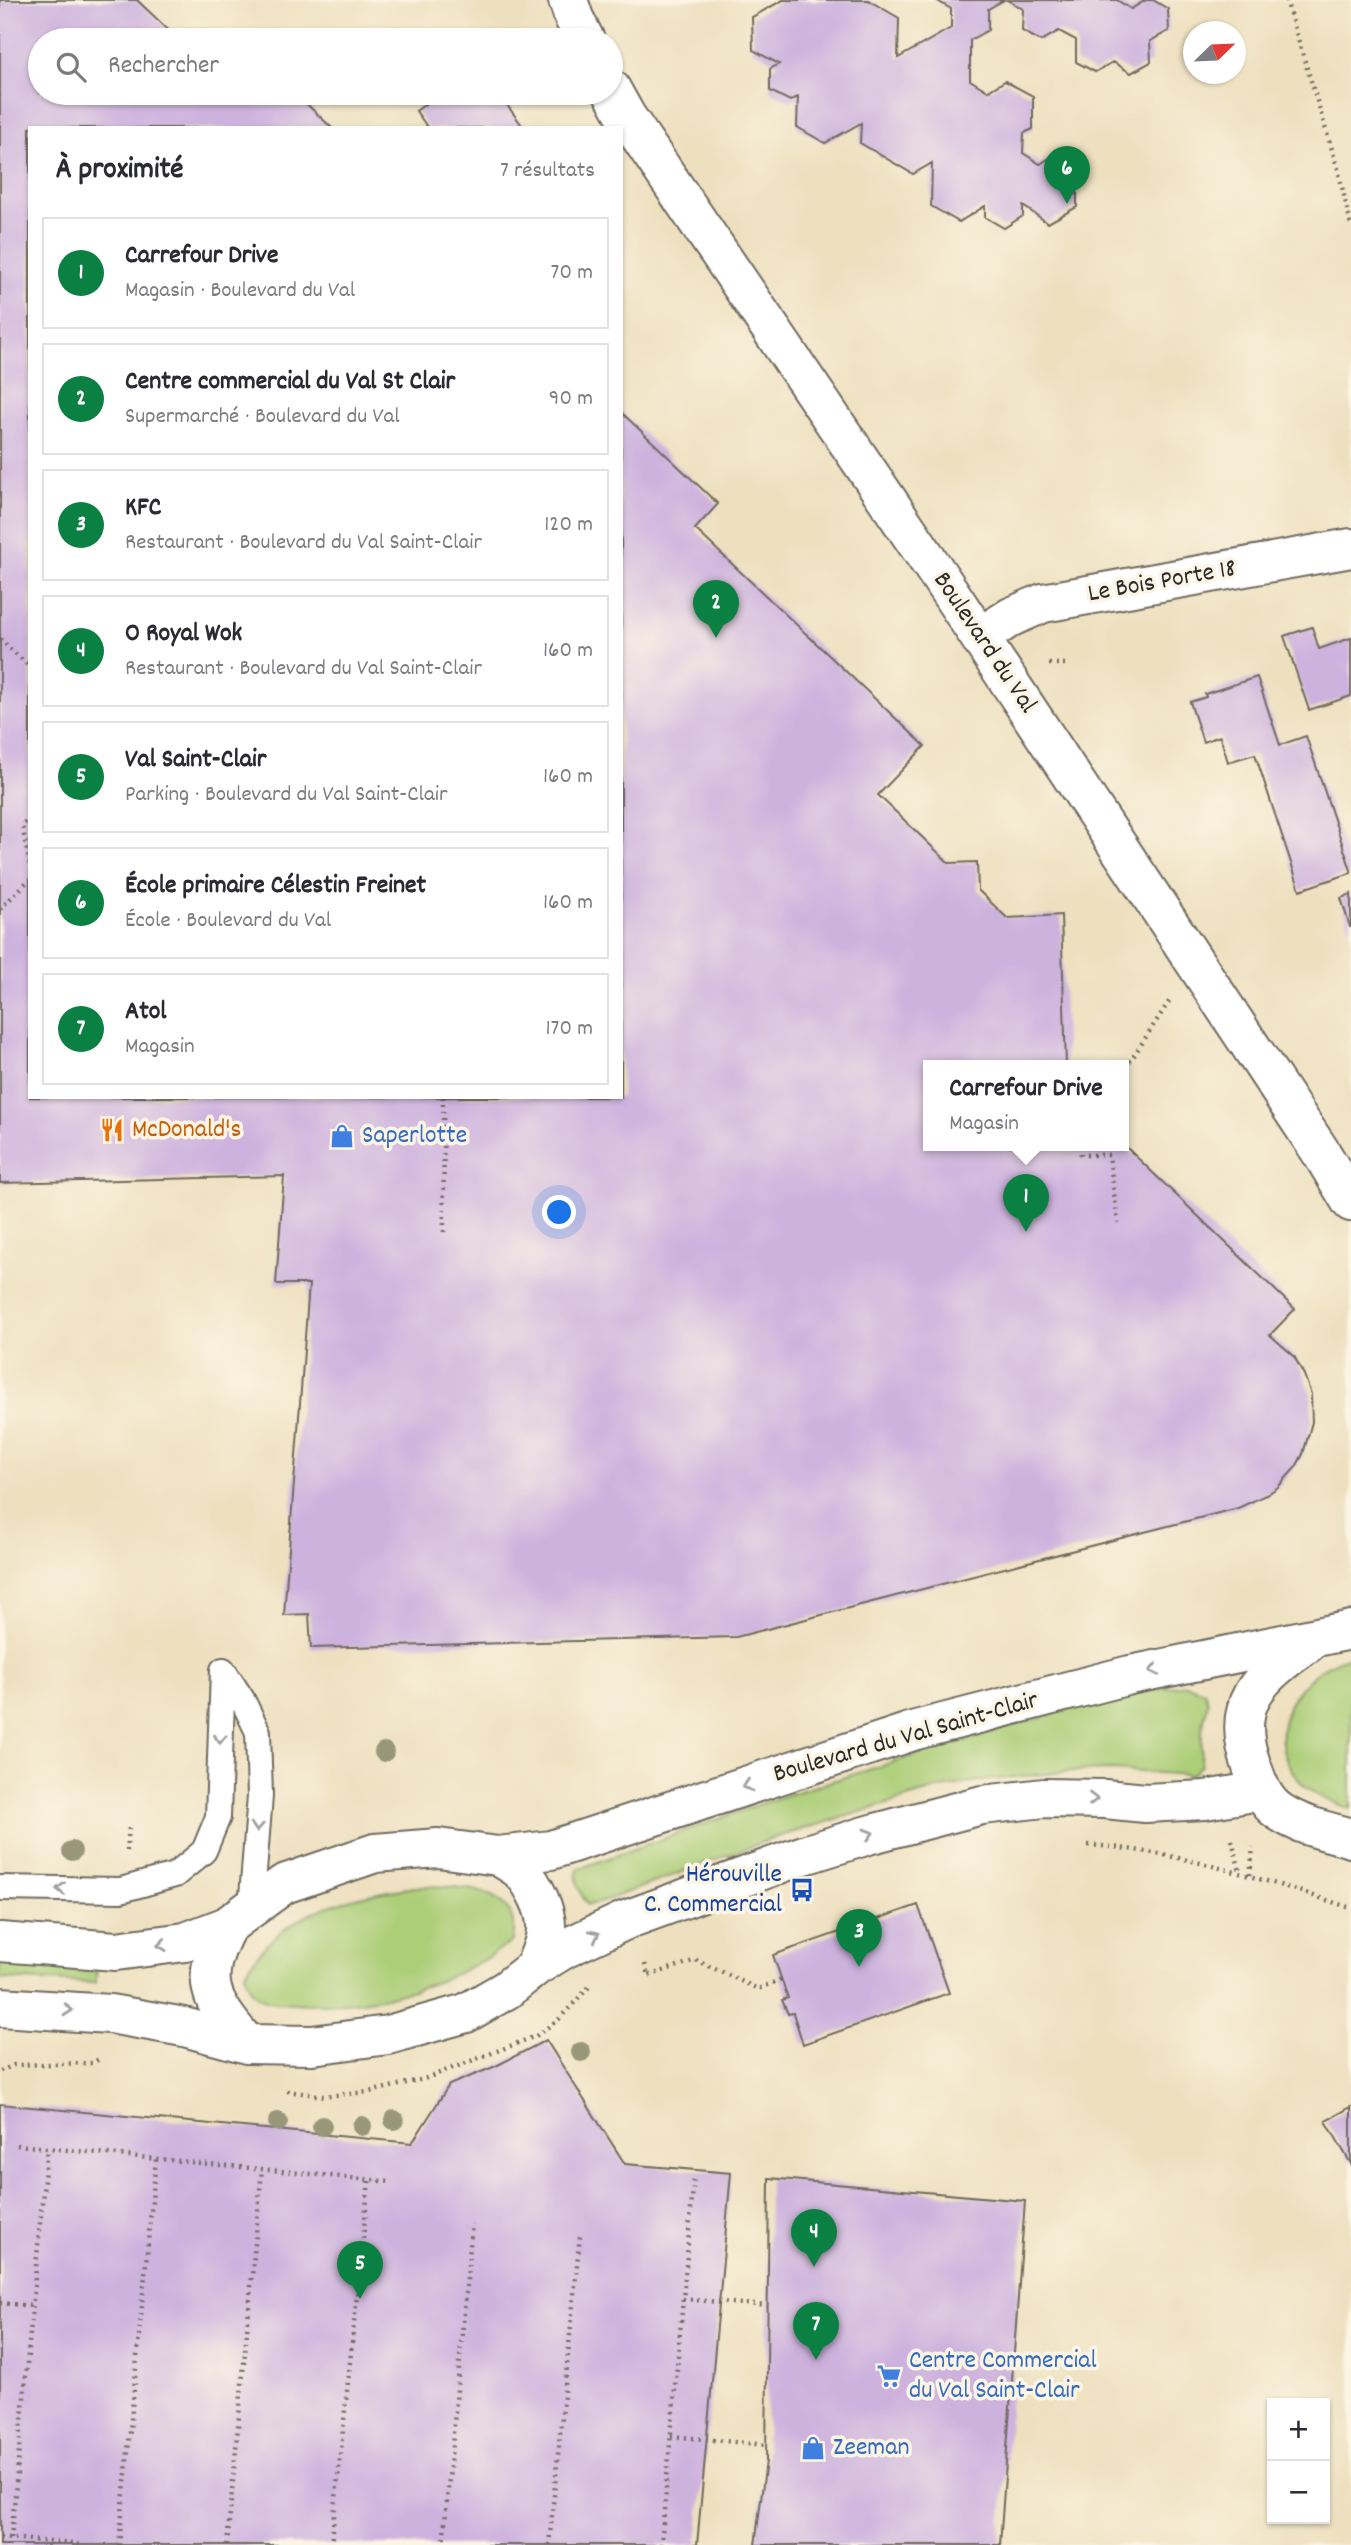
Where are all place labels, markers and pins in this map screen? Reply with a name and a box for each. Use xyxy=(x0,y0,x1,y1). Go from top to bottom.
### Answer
pin: 6 xyxy=(1044,146,1090,204)
pin: 2 xyxy=(693,580,739,638)
place label: McDonald's xyxy=(132,1112,241,1149)
restaurant icon: McDonald's xyxy=(98,1116,126,1144)
place label: Saperlotte xyxy=(362,1118,467,1155)
shop icon: Saperlotte xyxy=(328,1122,356,1150)
pin: 1 xyxy=(1003,1174,1049,1232)
place label: Hérouville C. Commercial xyxy=(644,1857,782,1924)
bus stop icon: Hérouville C. Commercial xyxy=(788,1876,816,1904)
pin: 3 xyxy=(836,1909,882,1967)
pin: 4 xyxy=(791,2209,837,2267)
pin: 5 xyxy=(337,2241,383,2299)
pin: 7 xyxy=(793,2302,839,2360)
place label: Centre Commercial du Val Saint-Clair xyxy=(909,2343,1097,2410)
supermarket icon: Centre Commercial du Val Saint-Clair xyxy=(875,2362,903,2390)
place label: Zeeman xyxy=(833,2430,909,2467)
shop icon: Zeeman xyxy=(799,2434,827,2462)

